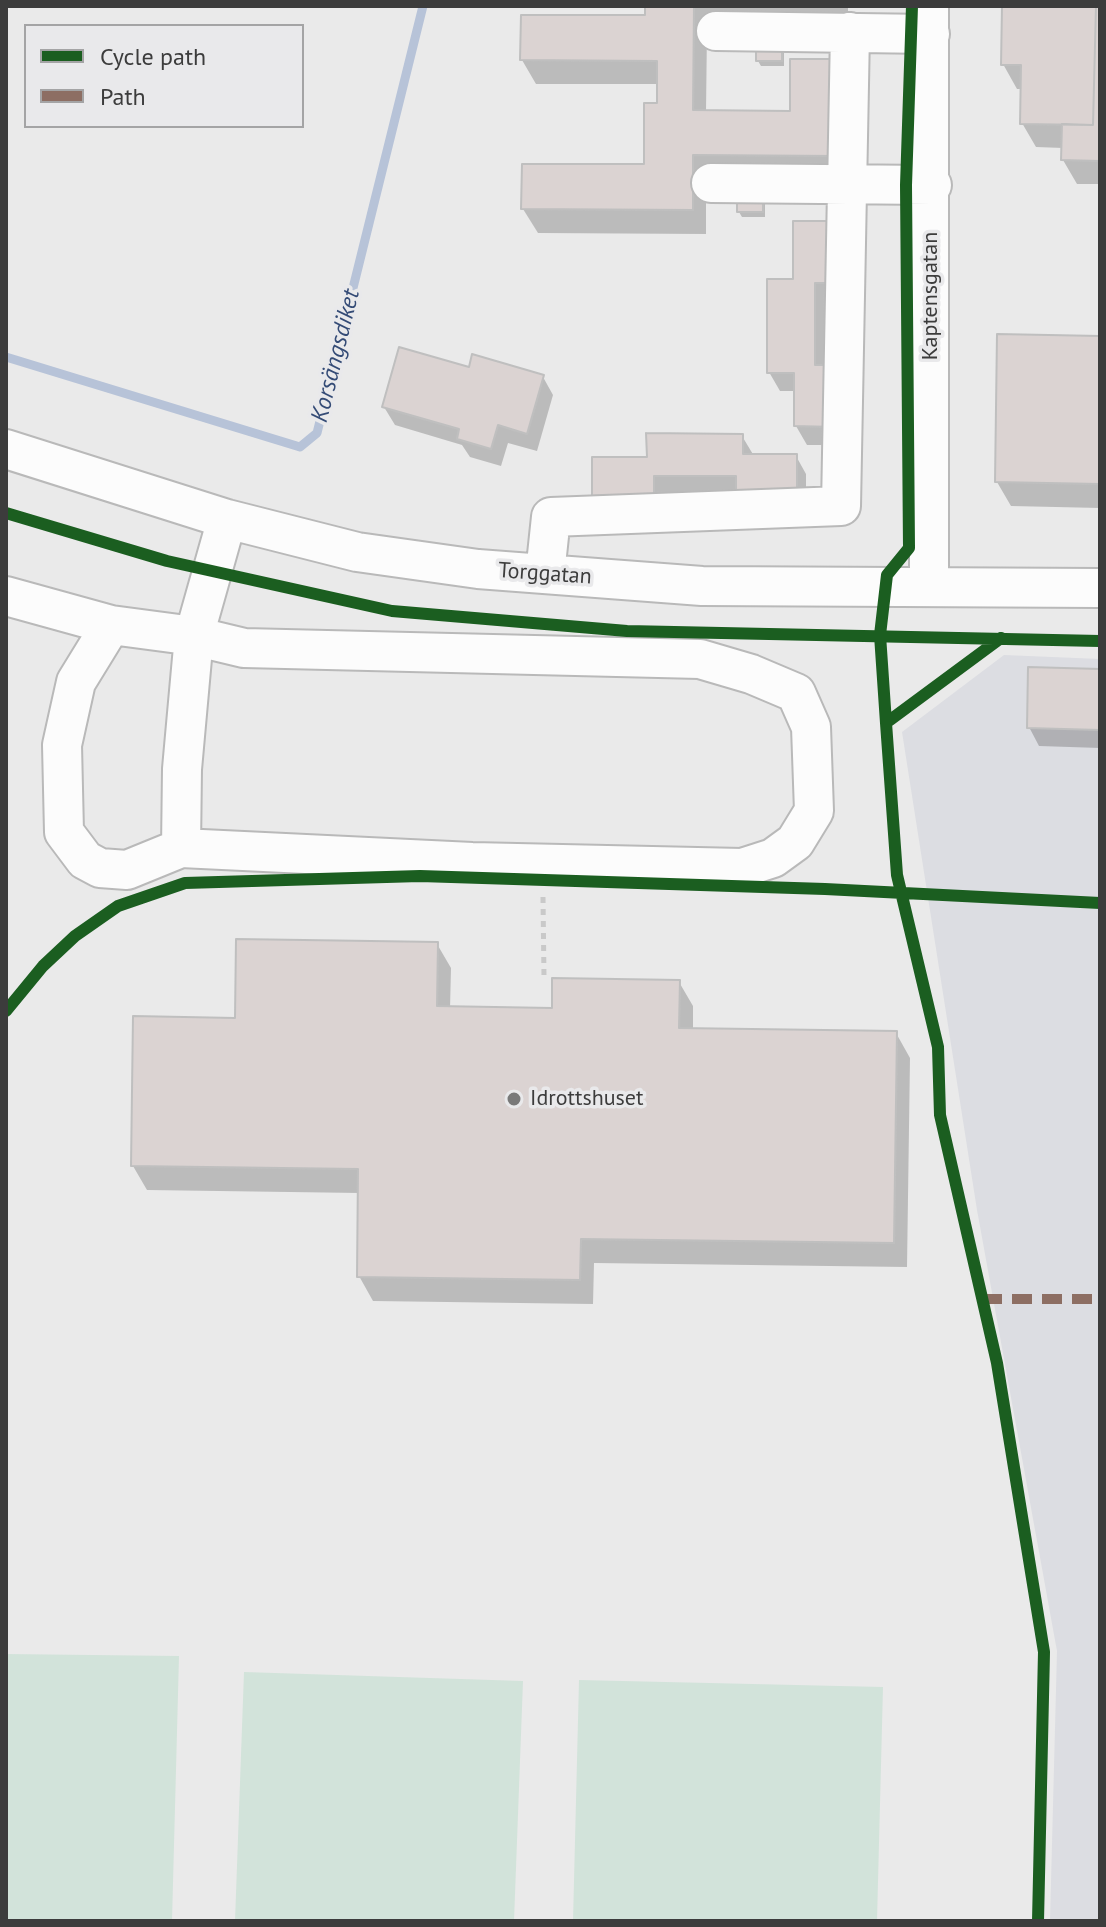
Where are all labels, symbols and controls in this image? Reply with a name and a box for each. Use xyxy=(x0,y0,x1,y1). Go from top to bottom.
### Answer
legend xyxy=(24,24,304,128)
text: Cycle path xyxy=(100,41,206,72)
text: Path xyxy=(100,81,146,112)
street label: Kaptensgatan xyxy=(918,232,944,360)
water label: Korsängsdiket xyxy=(306,287,366,425)
street label: Torggatan xyxy=(497,558,593,590)
place label: Idrottshuset xyxy=(530,1086,643,1112)
marker: Idrottshuset xyxy=(505,1090,523,1108)

